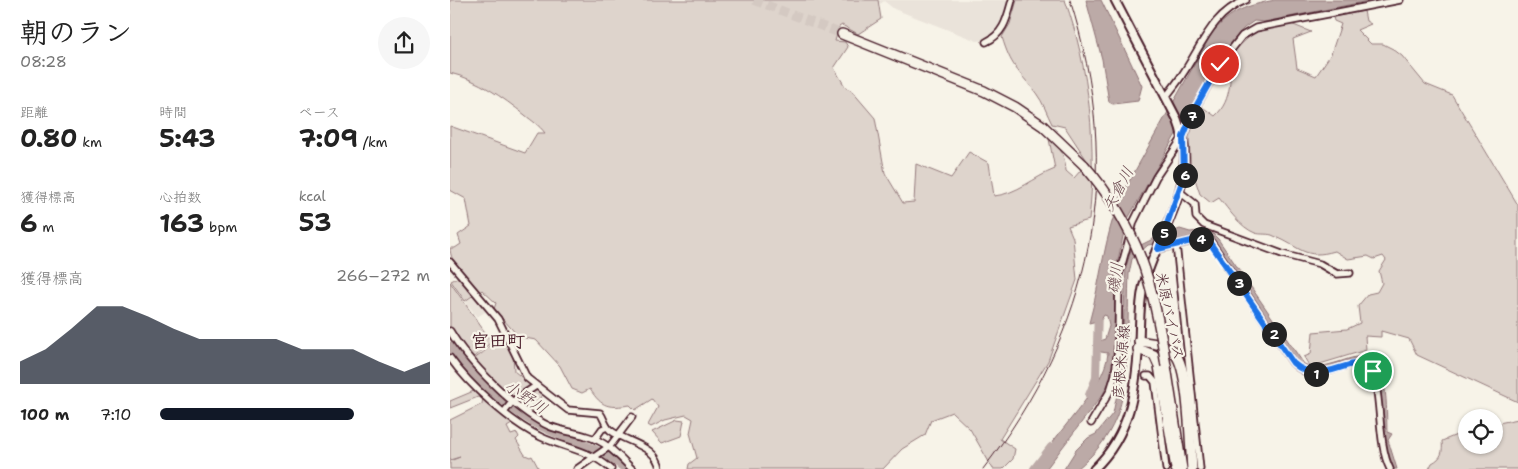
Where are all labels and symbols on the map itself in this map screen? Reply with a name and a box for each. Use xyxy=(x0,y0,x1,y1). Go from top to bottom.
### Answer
pin xyxy=(1199,43,1241,85)
pin: 7 xyxy=(1180,104,1204,128)
pin: 6 xyxy=(1172,162,1198,188)
water label: 矢倉川 xyxy=(1097,163,1139,215)
pin: 5 xyxy=(1152,220,1176,246)
pin: 4 xyxy=(1188,226,1214,252)
water label: 磯川 xyxy=(1103,261,1127,295)
street label: 米原バイパス xyxy=(1151,270,1189,362)
pin: 3 xyxy=(1226,270,1252,296)
pin: 2 xyxy=(1262,322,1286,346)
street label: 彦根米原線 xyxy=(1108,324,1134,400)
district label: 宮田町 xyxy=(471,329,525,353)
pin xyxy=(1352,350,1394,392)
pin: 1 xyxy=(1304,362,1328,386)
water label: 小野川 xyxy=(500,375,552,419)

